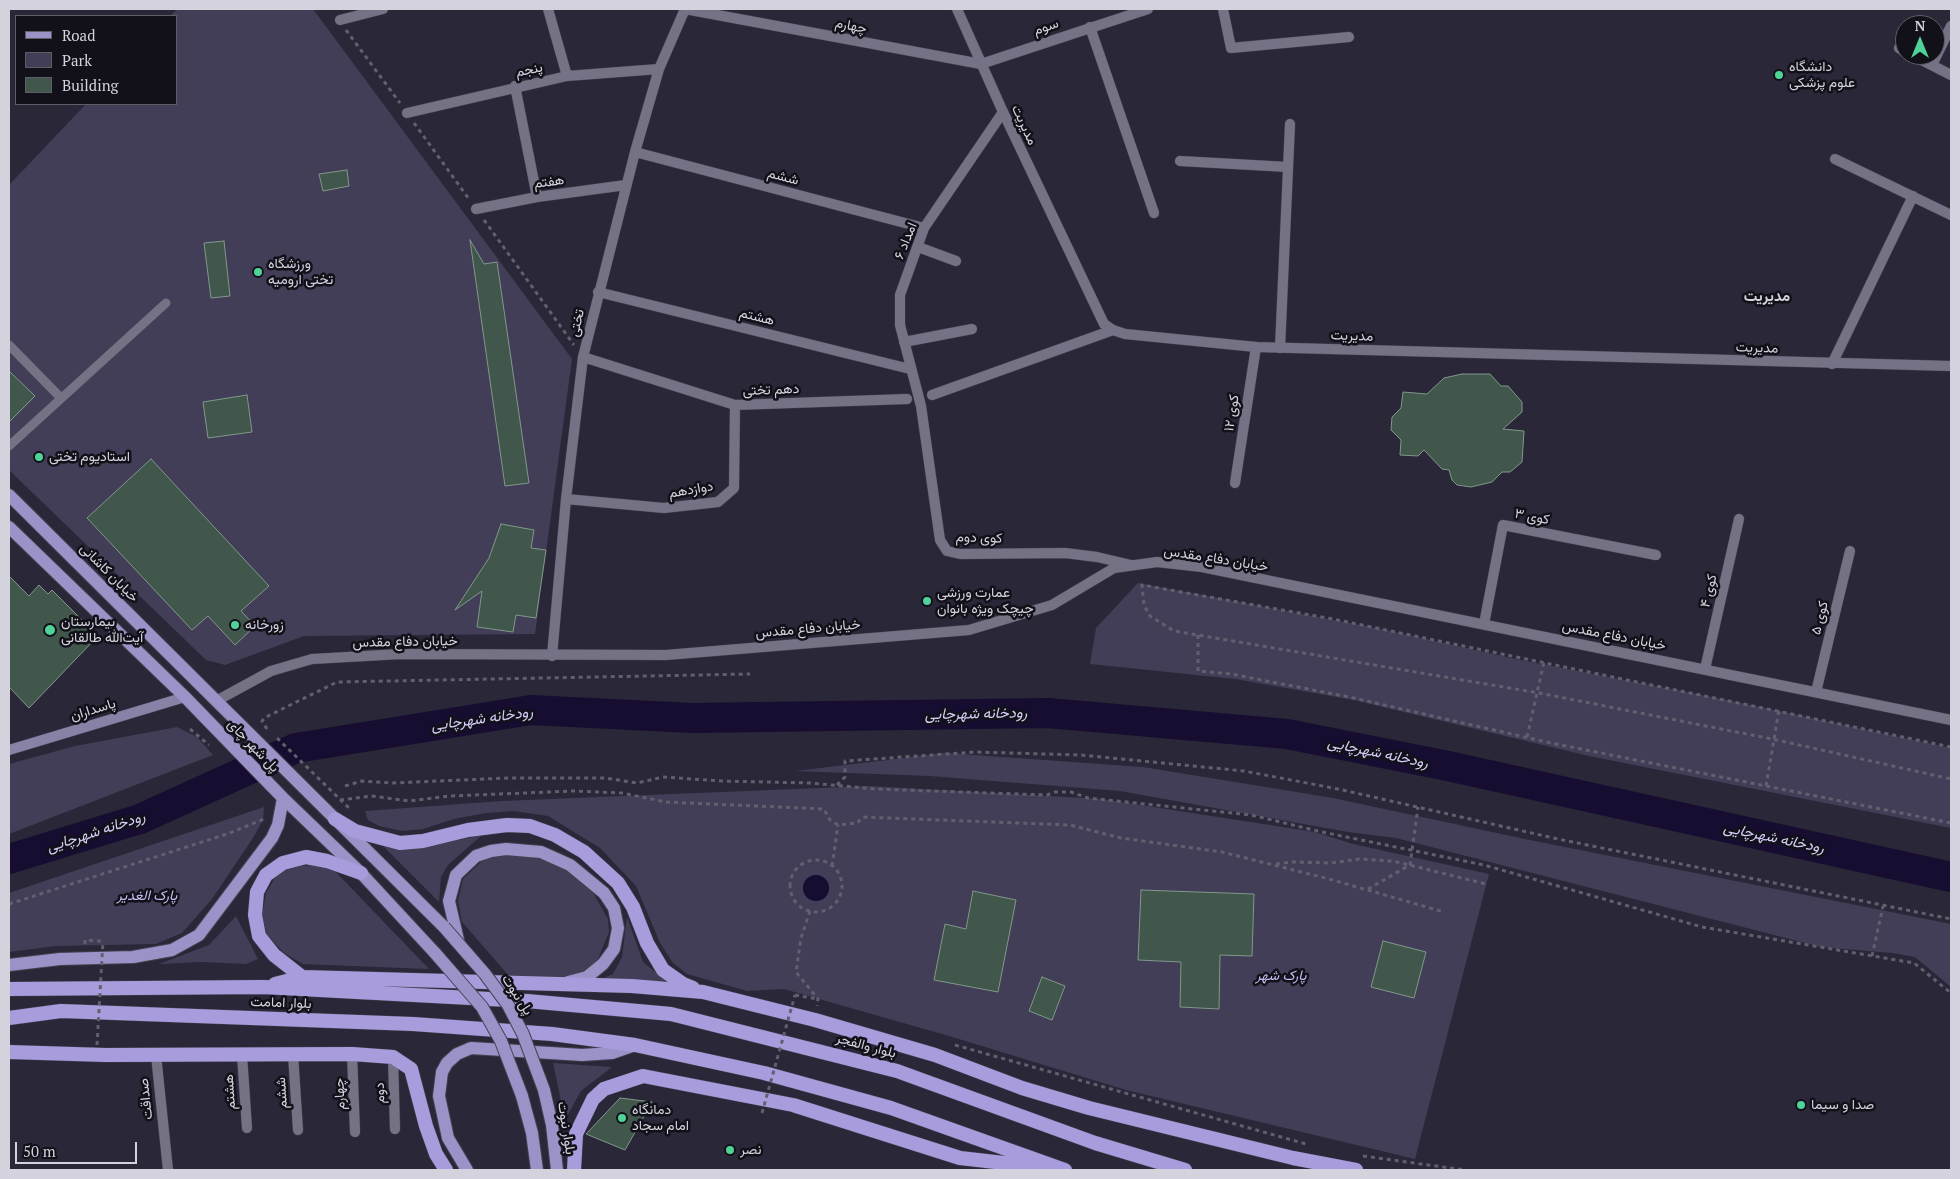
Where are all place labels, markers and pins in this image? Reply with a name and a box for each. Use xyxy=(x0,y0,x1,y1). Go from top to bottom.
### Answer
place label: دانشگاه علوم پزشکی xyxy=(1789,59,1855,92)
marker: دانشگاه علوم پزشکی xyxy=(1773,69,1785,81)
place label: ورزشگاه تختی ارومیه xyxy=(268,256,333,288)
marker: ورزشگاه تختی ارومیه xyxy=(252,266,264,278)
place label: استادیوم تختی xyxy=(49,449,130,465)
marker: استادیوم تختی xyxy=(33,451,45,463)
place label: عمارت ورزشی چیچک ویژه بانوان xyxy=(937,585,1034,618)
marker: عمارت ورزشی چیچک ویژه بانوان xyxy=(921,595,933,607)
place label: بیمارستان آیت‌الله طالقانی xyxy=(61,614,143,646)
place label: زورخانه xyxy=(245,617,284,633)
marker: زورخانه xyxy=(229,619,241,631)
marker: بیمارستان آیت‌الله طالقانی xyxy=(43,623,57,637)
place label: صدا و سیما xyxy=(1811,1097,1874,1113)
marker: صدا و سیما xyxy=(1795,1099,1807,1111)
place label: دمانگاه امام سجاد xyxy=(632,1102,689,1134)
marker: دمانگاه امام سجاد xyxy=(616,1112,628,1124)
place label: نصر xyxy=(740,1142,761,1158)
marker: نصر xyxy=(724,1144,736,1156)

